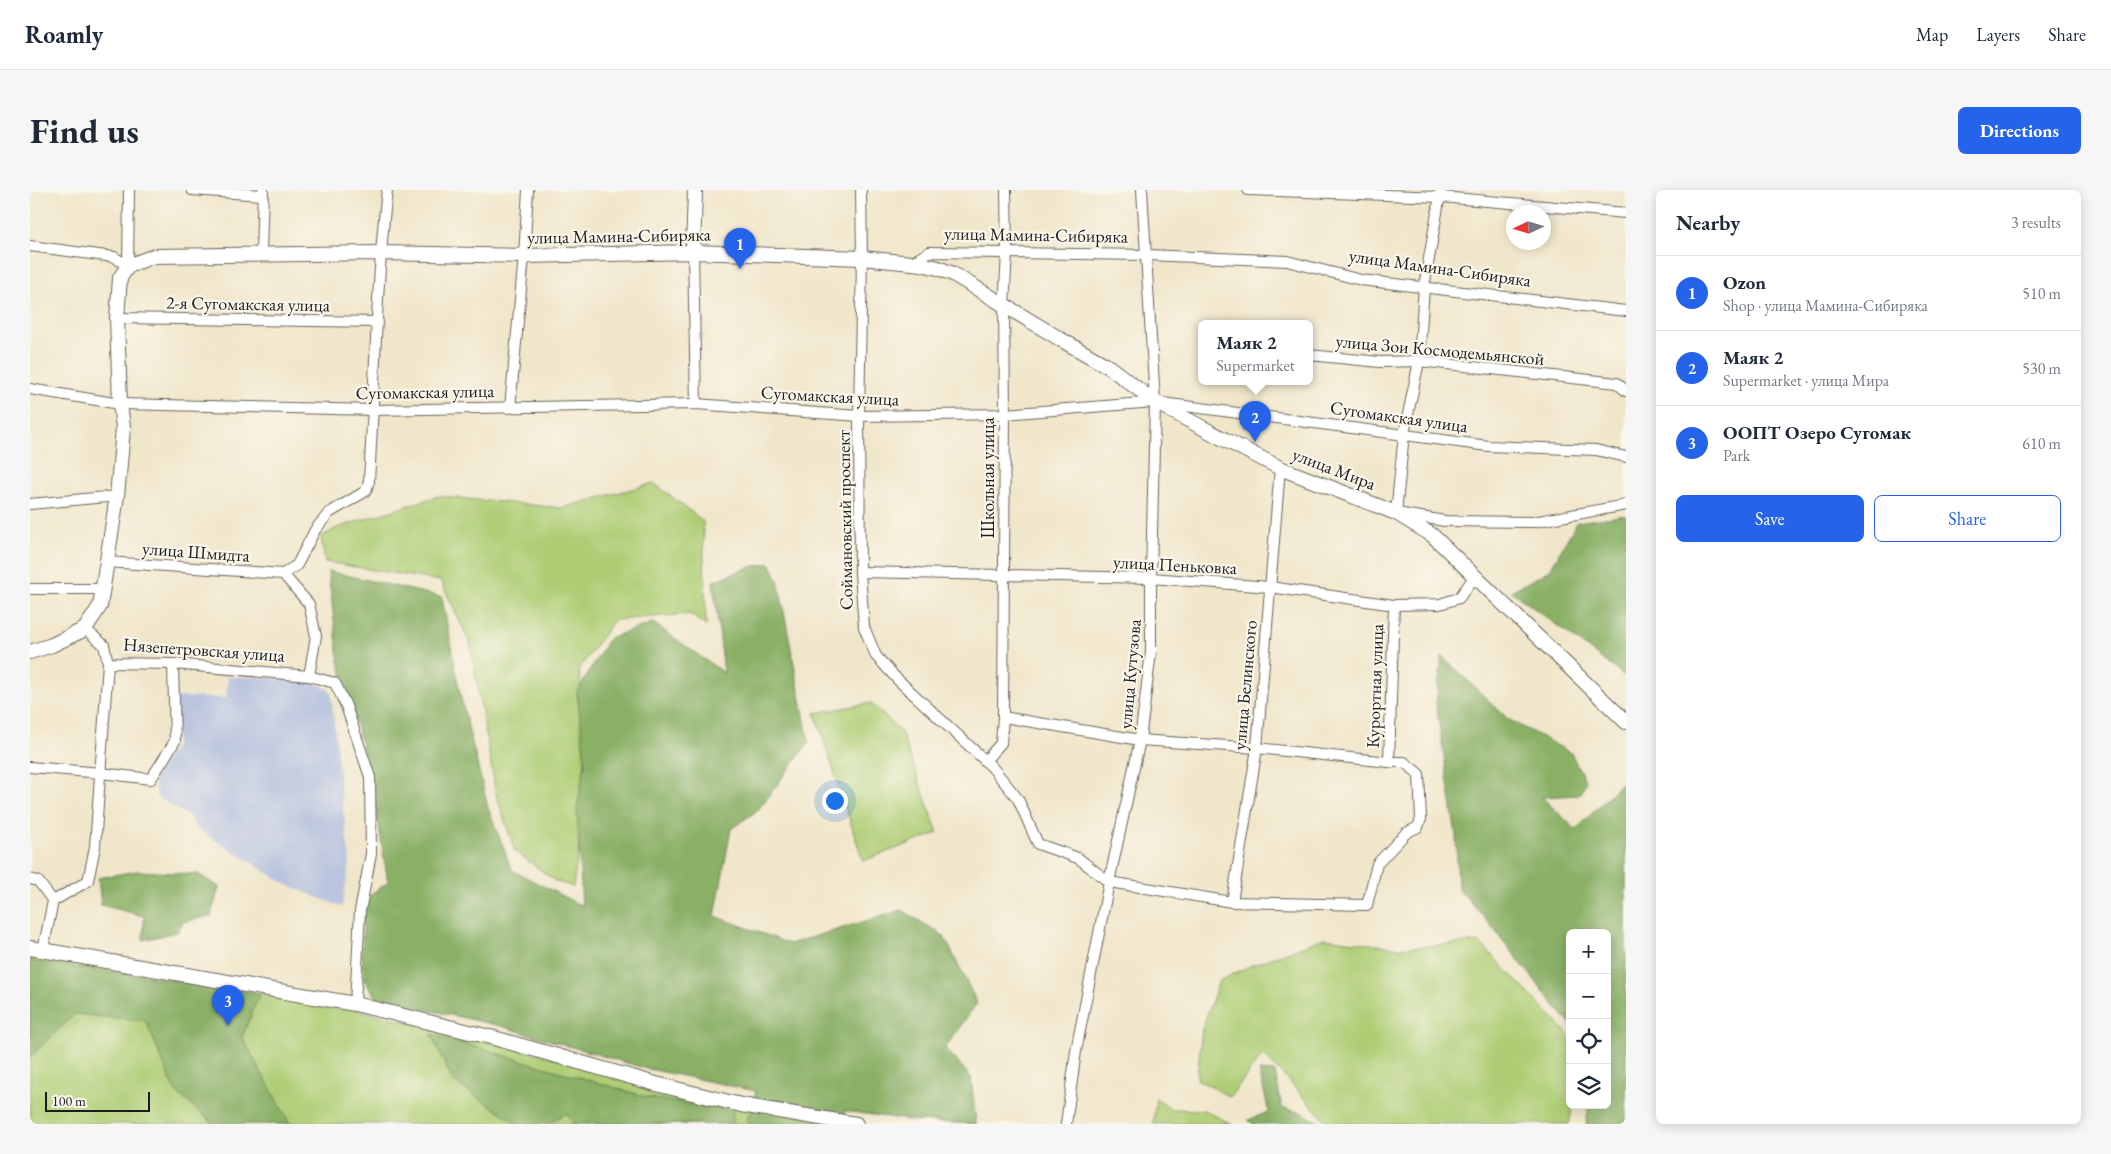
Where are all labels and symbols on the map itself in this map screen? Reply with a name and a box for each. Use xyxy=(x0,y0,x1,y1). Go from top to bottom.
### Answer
north arrow xyxy=(1506,205,1551,250)
street label: улица Мамина-Сибиряка xyxy=(944,221,1129,248)
street label: улица Мамина-Сибиряка xyxy=(527,222,712,249)
pin: 1 xyxy=(724,228,756,269)
street label: улица Мамина-Сибиряка xyxy=(1347,243,1534,292)
street label: 2-я Сугомакская улица xyxy=(166,291,331,316)
street label: улица Зои Космодемьянской xyxy=(1335,329,1546,370)
street label: Сугомакская улица xyxy=(355,379,495,404)
street label: Сугомакская улица xyxy=(760,380,901,411)
street label: Сугомакская улица xyxy=(1329,395,1470,438)
pin: 2 xyxy=(1239,401,1271,442)
street label: Школьная улица xyxy=(976,417,999,539)
street label: Соймановский проспект xyxy=(831,429,858,610)
street label: улица Мира xyxy=(1289,442,1380,495)
street label: улица Шмидта xyxy=(141,536,251,567)
street label: улица Пеньковка xyxy=(1112,550,1238,579)
street label: улица Кутузова xyxy=(1113,617,1146,730)
street label: улица Белинского xyxy=(1227,619,1262,751)
street label: Курортная улица xyxy=(1361,623,1388,748)
street label: Нязепетровская улица xyxy=(122,632,287,667)
your location xyxy=(822,788,848,814)
pin: 3 xyxy=(212,985,244,1026)
scale bar xyxy=(45,1089,150,1112)

